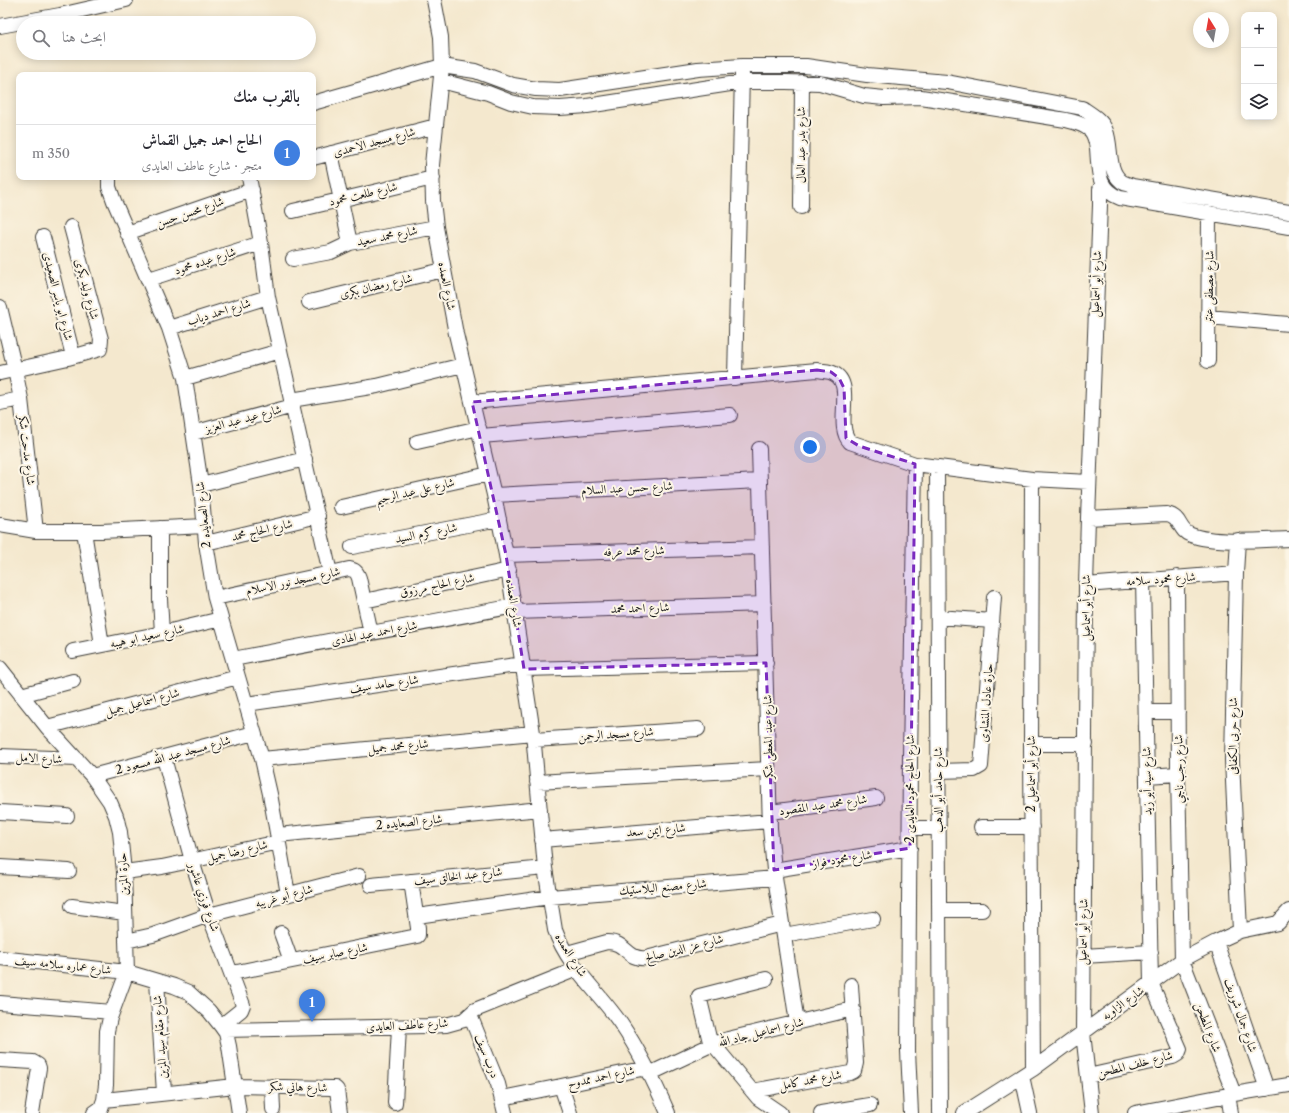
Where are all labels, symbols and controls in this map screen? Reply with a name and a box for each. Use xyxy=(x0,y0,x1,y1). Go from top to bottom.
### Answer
north arrow xyxy=(1193,12,1229,48)
map controls xyxy=(1241,12,1277,120)
button: + xyxy=(1241,12,1277,48)
search box xyxy=(16,16,316,60)
icon: search xyxy=(30,27,52,49)
text: ابحث هنا xyxy=(62,27,106,46)
button: − xyxy=(1241,48,1277,84)
button: layers xyxy=(1241,84,1277,120)
text: بالقرب منك xyxy=(233,86,300,106)
street label: شارع بدر عبد العال xyxy=(793,107,812,183)
street label: شارع مسجد الاحمدى xyxy=(331,123,418,164)
text: الحاج احمد جميل القماش xyxy=(142,130,262,149)
text: 350 m xyxy=(32,145,70,161)
text: 1 xyxy=(284,145,290,161)
text: متجر · شارع عاطف العايدى xyxy=(142,157,262,173)
street label: شارع طلعت محمود xyxy=(327,178,400,213)
street label: شارع محسن حسن xyxy=(154,193,227,234)
street label: شارع محمد سعيد xyxy=(355,222,419,253)
street label: شارع عبده محمود xyxy=(172,243,239,281)
street label: شارع ابو ياسر الصعيدى xyxy=(36,250,77,343)
street label: شارع أبو اسماعيل xyxy=(1087,250,1108,318)
street label: شارع مصطفى عنتر xyxy=(1200,250,1221,326)
street label: شارع وليد بكرى xyxy=(68,257,103,322)
street label: شارع العمده xyxy=(432,261,460,312)
street label: شارع رمضان بكرى xyxy=(338,270,415,305)
street label: شارع احمد دياب xyxy=(185,295,254,332)
street label: شارع عيد عبد العزيز xyxy=(201,401,284,440)
street label: شارع مدحت شكر xyxy=(12,412,39,487)
your location xyxy=(800,437,820,457)
street label: شارع على عبد الرحيم xyxy=(374,474,457,512)
street label: شارع حسن عبد السلام xyxy=(581,478,674,501)
street label: شارع الصعايده 2 xyxy=(192,480,217,549)
street label: شارع الحاج محمد xyxy=(230,515,295,548)
street label: شارع كرم السيد xyxy=(394,519,459,550)
street label: شارع محمد عرفه xyxy=(603,542,665,563)
street label: شارع مسجد نور الاسلام xyxy=(244,563,342,602)
street label: شارع الحاج مرزوق xyxy=(398,569,477,604)
street label: شارع محمود سلامه xyxy=(1126,569,1197,592)
street label: شارع أبو اسماعيل xyxy=(1078,575,1097,641)
street label: شارع العمده xyxy=(499,578,526,629)
street label: شارع احمد محمد xyxy=(610,599,670,620)
street label: شارع احمد عبد الهادى xyxy=(330,617,419,652)
street label: شارع سعيد ابو هيبه xyxy=(109,620,186,655)
street label: حارة عادل المنشاوى xyxy=(975,663,997,743)
street label: شارع حامد سيف xyxy=(349,671,420,700)
street label: شارع اسماعيل جميل xyxy=(103,684,182,723)
street label: شارع عبد المعطى شكر xyxy=(759,694,780,781)
street label: شارع حربى الكفافى xyxy=(1225,697,1244,775)
street label: شارع مسجد الرحمن xyxy=(578,723,655,748)
street label: شارع مسجد عبد الله مسعود 2 xyxy=(113,730,233,781)
street label: شارع رجب ناجي xyxy=(1170,734,1191,803)
street label: شارع محمد جميل xyxy=(367,735,430,760)
street label: شارع الحاج محمود العايدى 2 xyxy=(902,735,921,843)
street label: شارع أبو اسماعيل 2 xyxy=(1023,735,1042,812)
street label: شارع سيد أبو زيد xyxy=(1138,746,1159,815)
street label: شارع حامد أبو الدهب xyxy=(930,747,949,833)
street label: شارع الامل xyxy=(15,749,63,770)
street label: شارع محمد عبد المقصود xyxy=(778,791,869,822)
street label: شارع الصعايده 2 xyxy=(375,811,444,836)
street label: شارع ايمن سعد xyxy=(626,819,687,844)
street label: شارع رضا جميل xyxy=(205,836,270,869)
street label: شارع محمود فواز xyxy=(810,846,874,875)
street label: حارة المزين xyxy=(114,852,132,896)
street label: شارع فوزي عاشور xyxy=(182,859,223,935)
street label: شارع عبد الخالق سيف xyxy=(413,863,504,892)
street label: شارع مصنع البلاستيك xyxy=(619,875,708,902)
street label: شارع أبو غريبه xyxy=(253,881,316,914)
street label: شارع أبو اسماعيل xyxy=(1074,898,1095,965)
street label: شارع العمده xyxy=(549,930,591,982)
street label: شارع عز الدين صالح xyxy=(643,931,726,968)
street label: شارع صابر سيف xyxy=(301,939,370,970)
street label: شارع عماره سلامه سيف xyxy=(14,952,112,981)
street label: شارع جمال شوريف xyxy=(1218,976,1261,1055)
street label: شارع الزاويه xyxy=(1099,982,1149,1026)
pin: 1 xyxy=(299,989,325,1022)
street label: شارع مقام سيد المزين xyxy=(149,994,174,1079)
street label: شارع المطحن xyxy=(1188,1000,1225,1055)
street label: شارع اسماعيل جاد الله xyxy=(716,1012,806,1053)
street label: شارع عاطف العايدى xyxy=(365,1015,449,1038)
street label: درب سيف xyxy=(471,1032,503,1080)
street label: شارع خلف المطحن xyxy=(1096,1047,1175,1084)
street label: شارع احمد ممدوح xyxy=(566,1062,637,1095)
street label: شارع محمد كامل xyxy=(777,1066,843,1097)
street label: شارع هاني شكر xyxy=(266,1078,328,1099)

